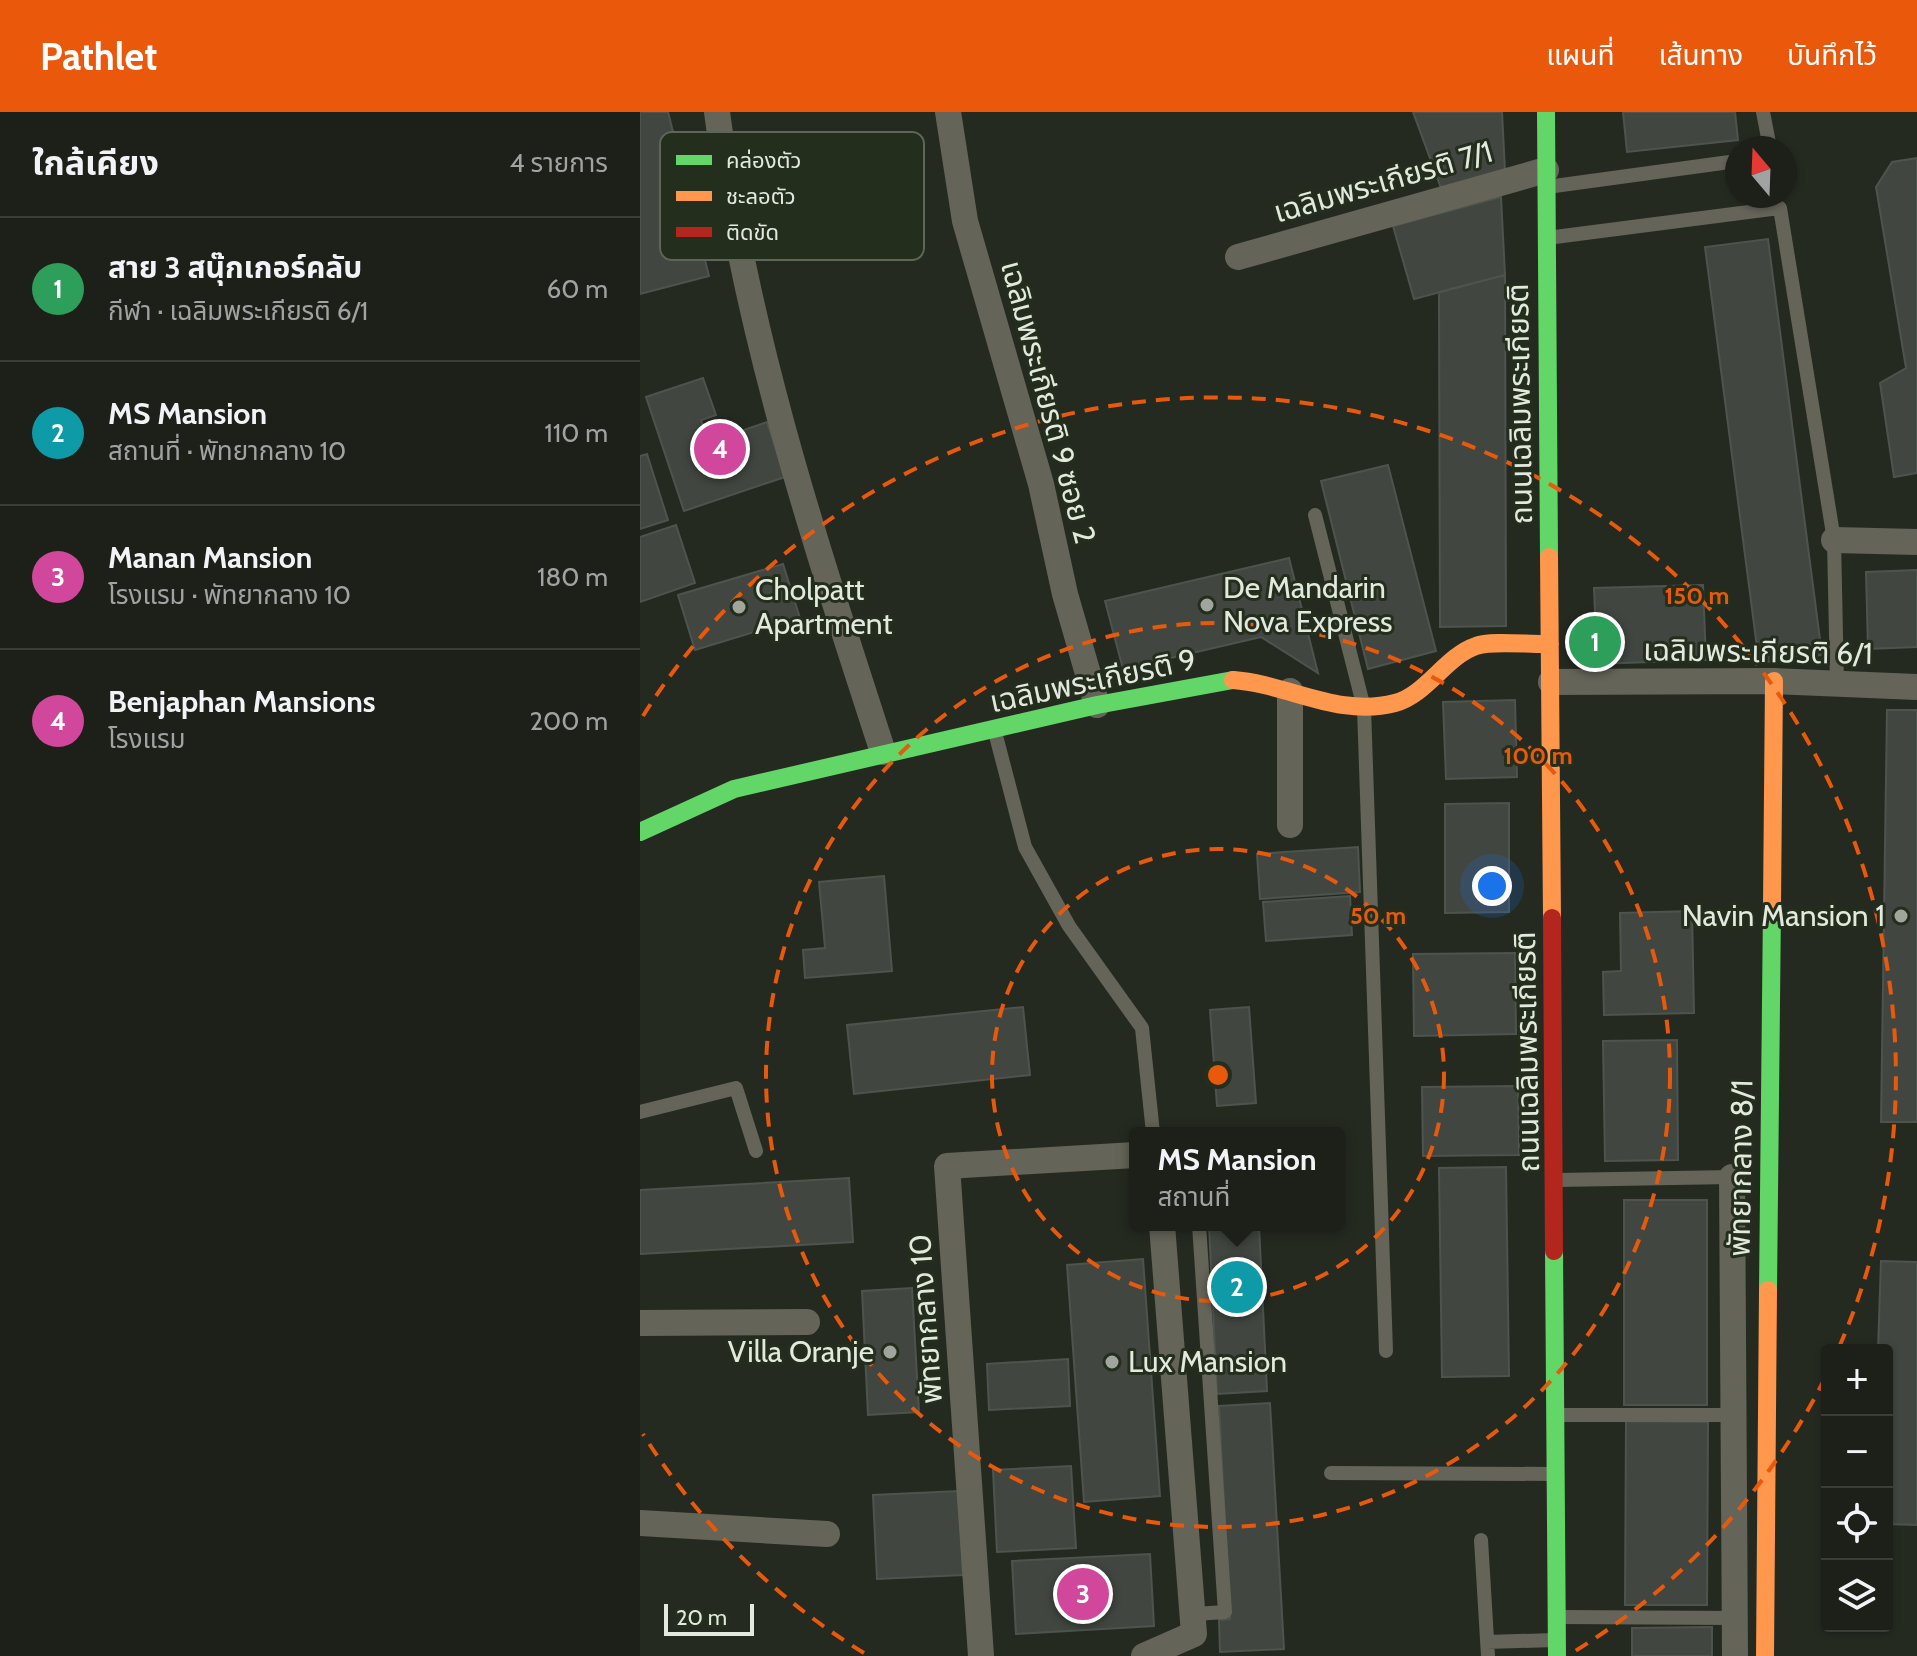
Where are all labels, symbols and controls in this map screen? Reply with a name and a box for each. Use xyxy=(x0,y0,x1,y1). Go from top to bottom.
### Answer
text: Pathlet xyxy=(40,33,157,80)
text: แผนที่ xyxy=(1546,38,1614,72)
text: เส้นทาง xyxy=(1658,38,1743,72)
text: บันทึกไว้ xyxy=(1787,38,1877,72)
legend xyxy=(660,132,924,260)
street label: เฉลิมพระเกียรติ 7/1 xyxy=(1269,133,1497,230)
north arrow xyxy=(1725,136,1797,208)
text: ใกล้เคียง xyxy=(32,142,159,184)
text: 4 รายการ xyxy=(510,147,608,179)
text: คล่องตัว xyxy=(726,147,801,174)
text: ชะลอตัว xyxy=(726,183,796,210)
text: ติดขัด xyxy=(726,219,779,246)
text: สาย 3 สนุ๊กเกอร์คลับ xyxy=(108,249,362,286)
street label: เฉลิมพระเกียรติ 9 ซอย 2 xyxy=(993,257,1104,547)
text: 1 xyxy=(53,273,63,305)
text: 60 m xyxy=(546,273,608,305)
street label: ถนนเฉลิมพระเกียรติ xyxy=(1499,283,1540,525)
text: กีฬา · เฉลิมพระเกียรติ 6/1 xyxy=(108,295,368,327)
text: MS Mansion xyxy=(108,395,267,432)
text: 2 xyxy=(51,417,65,449)
text: 110 m xyxy=(544,417,608,449)
pin: 4 xyxy=(694,419,746,479)
text: สถานที่ · พัทยากลาง 10 xyxy=(108,435,346,467)
text: Manan Mansion xyxy=(108,539,312,576)
text: 3 xyxy=(51,561,65,593)
text: 180 m xyxy=(537,561,608,593)
place label: De Mandarin Nova Express xyxy=(1223,569,1393,640)
place label: Cholpatt Apartment xyxy=(755,571,893,642)
text: โรงแรม · พัทยากลาง 10 xyxy=(108,579,351,611)
text: 150 m xyxy=(1665,581,1729,610)
marker: De Mandarin Nova Express xyxy=(1198,596,1216,614)
marker: Cholpatt Apartment xyxy=(730,598,748,616)
pin: 1 xyxy=(1569,612,1621,672)
street label: เฉลิมพระเกียรติ 6/1 xyxy=(1643,631,1873,672)
street label: เฉลิมพระเกียรติ 9 xyxy=(986,641,1199,720)
text: Benjaphan Mansions xyxy=(108,683,375,720)
text: 4 xyxy=(50,705,66,737)
text: 200 m xyxy=(529,705,608,737)
text: โรงแรม xyxy=(108,723,186,755)
text: 100 m xyxy=(1503,741,1573,770)
your location xyxy=(1472,866,1512,906)
place label: Navin Mansion 1 xyxy=(1682,897,1885,934)
text: 50 m xyxy=(1350,901,1406,930)
marker: Navin Mansion 1 xyxy=(1892,907,1910,925)
street label: ถนนเฉลิมพระเกียรติ xyxy=(1506,931,1547,1173)
centre of rings xyxy=(1204,1061,1232,1089)
street label: พัทยากลาง 8/1 xyxy=(1720,1079,1761,1257)
popup xyxy=(1129,1127,1345,1231)
text: MS Mansion xyxy=(1157,1141,1317,1178)
text: สถานที่ xyxy=(1157,1181,1230,1213)
street label: พัทยากลาง 10 xyxy=(901,1233,950,1405)
pin: 2 xyxy=(1211,1257,1263,1317)
place label: Villa Oranje xyxy=(728,1333,874,1370)
marker: Villa Oranje xyxy=(881,1343,899,1361)
place label: Lux Mansion xyxy=(1128,1343,1287,1380)
map controls xyxy=(1821,1344,1893,1632)
button: + xyxy=(1821,1344,1893,1416)
marker: Lux Mansion xyxy=(1103,1353,1121,1371)
button: − xyxy=(1821,1416,1893,1488)
button: locate xyxy=(1821,1488,1893,1560)
button: layers xyxy=(1821,1560,1893,1632)
pin: 3 xyxy=(1057,1564,1109,1624)
scale bar xyxy=(664,1600,754,1636)
text: 20 m xyxy=(676,1604,727,1631)

